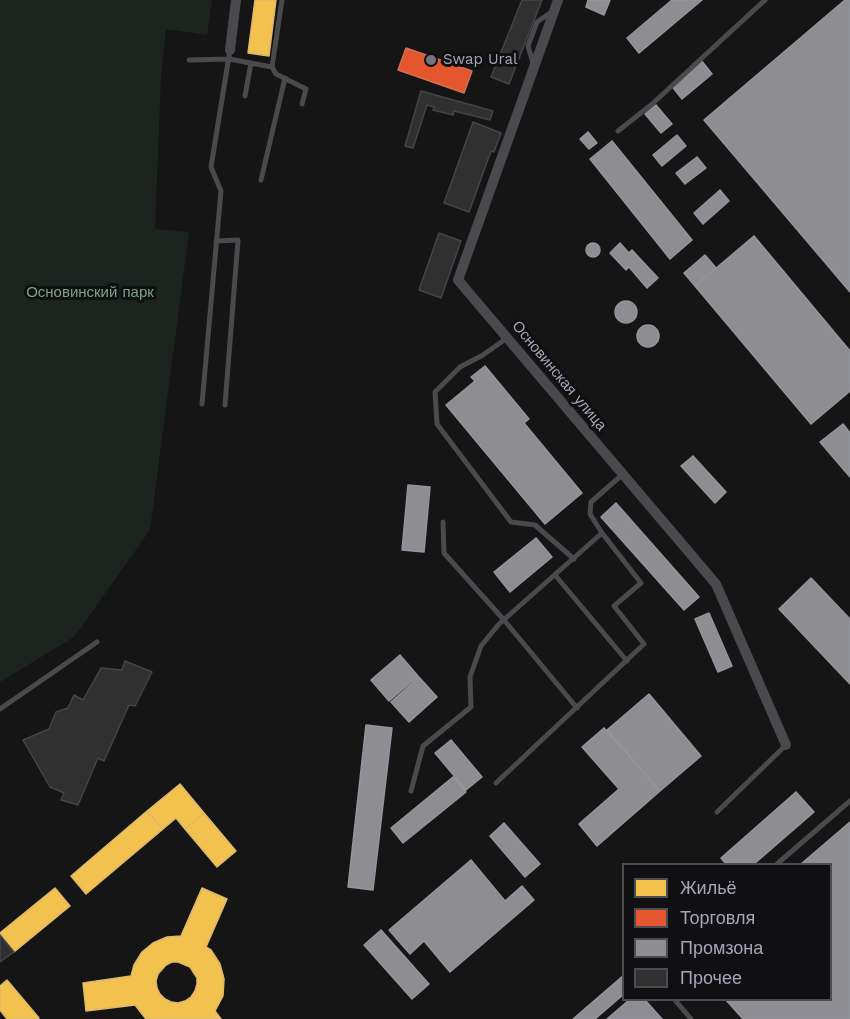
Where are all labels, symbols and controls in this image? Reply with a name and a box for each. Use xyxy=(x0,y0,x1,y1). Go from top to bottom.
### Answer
place label: Swap Ural xyxy=(443,51,518,69)
marker: Swap Ural xyxy=(424,53,438,67)
park label: Основинский парк xyxy=(26,284,154,302)
street label: Основинская улица xyxy=(508,317,610,435)
legend xyxy=(622,863,832,1001)
text: Жильё xyxy=(680,877,737,898)
text: Торговля xyxy=(680,907,755,928)
text: Промзона xyxy=(680,937,763,958)
text: Прочее xyxy=(680,967,742,988)

